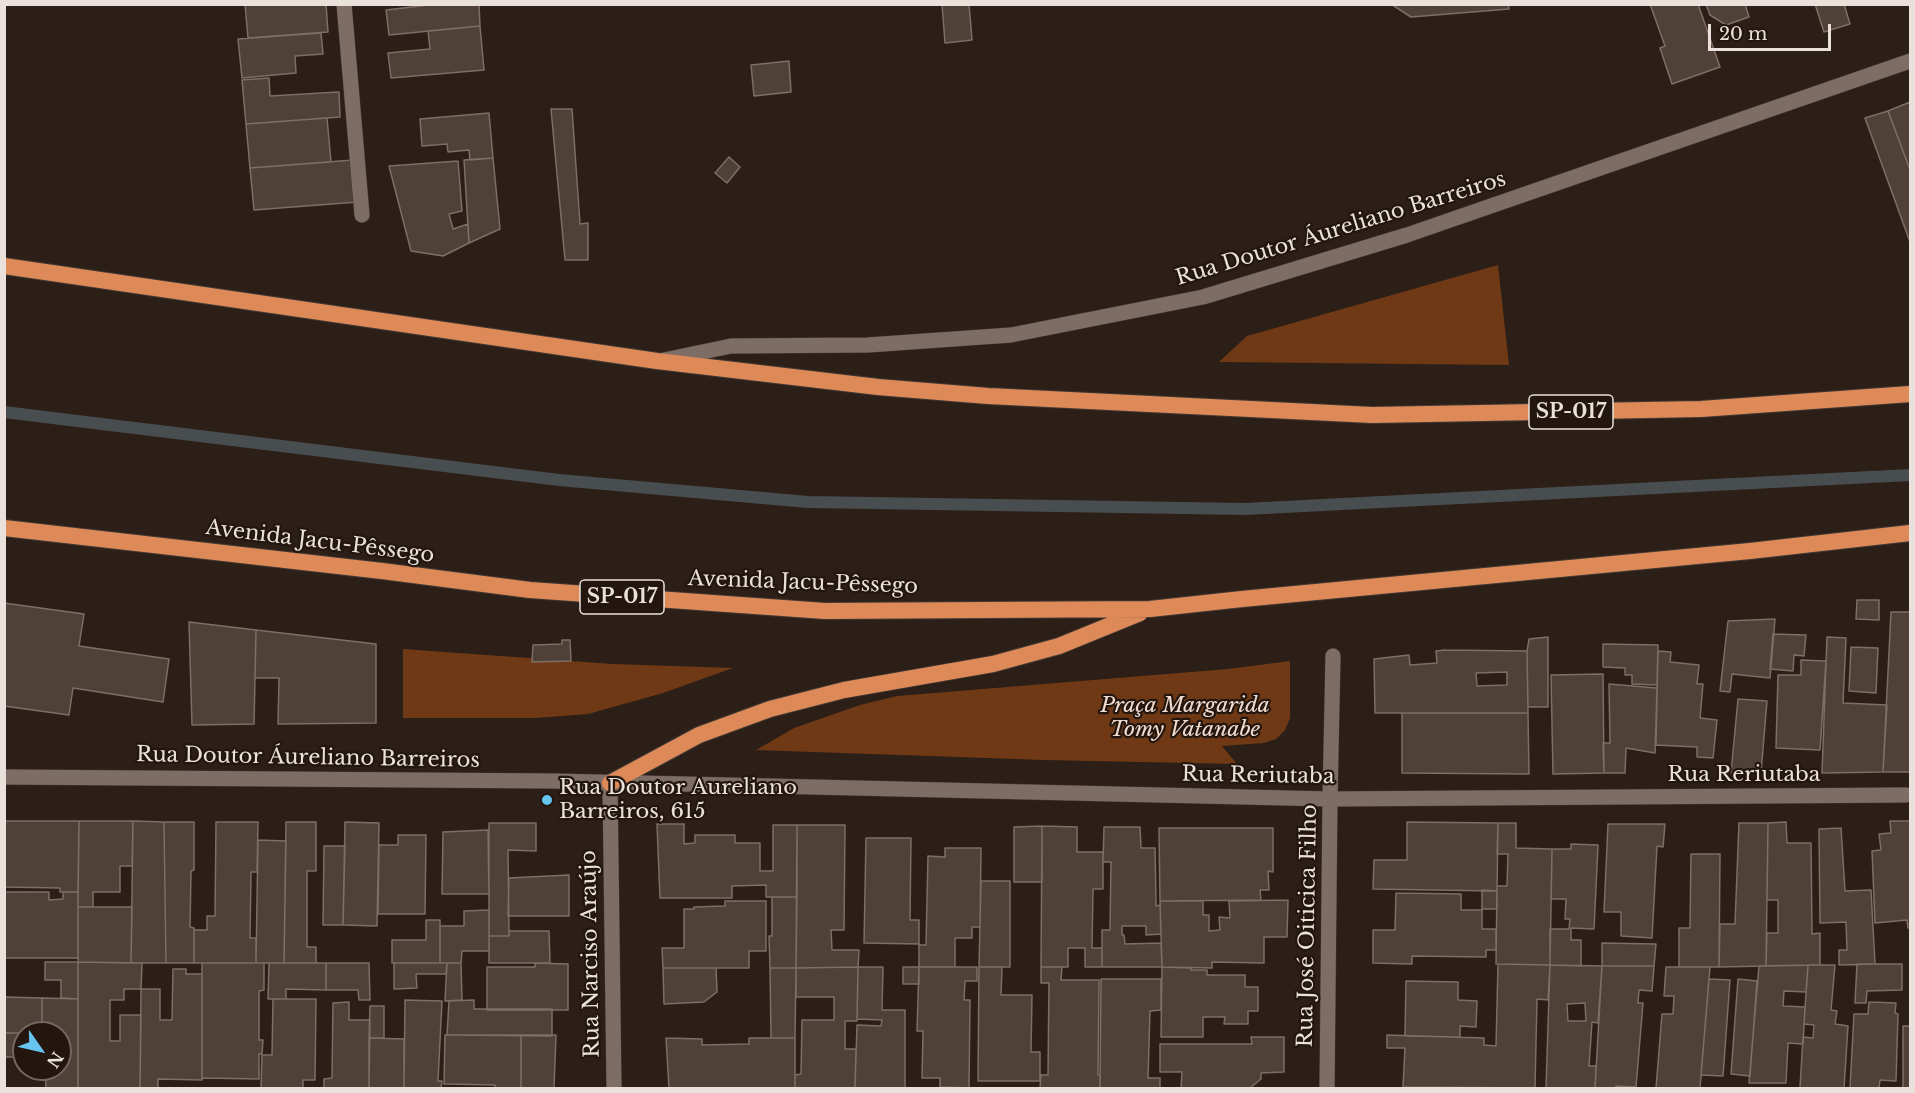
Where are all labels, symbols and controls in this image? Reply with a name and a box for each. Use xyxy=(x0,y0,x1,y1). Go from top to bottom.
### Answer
scale bar xyxy=(1711,12,1834,50)
text: 20 m xyxy=(1719,23,1767,45)
street label: Rua Doutor Áureliano Barreiros xyxy=(1173,167,1509,291)
road number: SP-017 xyxy=(1529,395,1613,429)
street label: Avenida Jacu-Pêssego xyxy=(204,515,436,569)
street label: Avenida Jacu-Pêssego xyxy=(688,566,918,600)
road number: SP-017 xyxy=(580,580,664,614)
park label: Praça Margarida Tomy Vatanabe xyxy=(1100,693,1270,743)
street label: Rua Doutor Áureliano Barreiros xyxy=(136,742,480,774)
street label: Rua Reriutaba xyxy=(1181,762,1335,790)
street label: Rua Reriutaba xyxy=(1668,762,1820,788)
place label: Rua Doutor Aureliano Barreiros, 615 xyxy=(559,775,797,825)
marker: Rua Doutor Aureliano Barreiros, 615 xyxy=(540,793,554,807)
street label: Rua José Oiticica Filho xyxy=(1293,804,1323,1048)
street label: Rua Narciso Araújo xyxy=(577,850,605,1058)
north arrow xyxy=(12,1021,72,1081)
text: N xyxy=(43,1048,68,1072)

